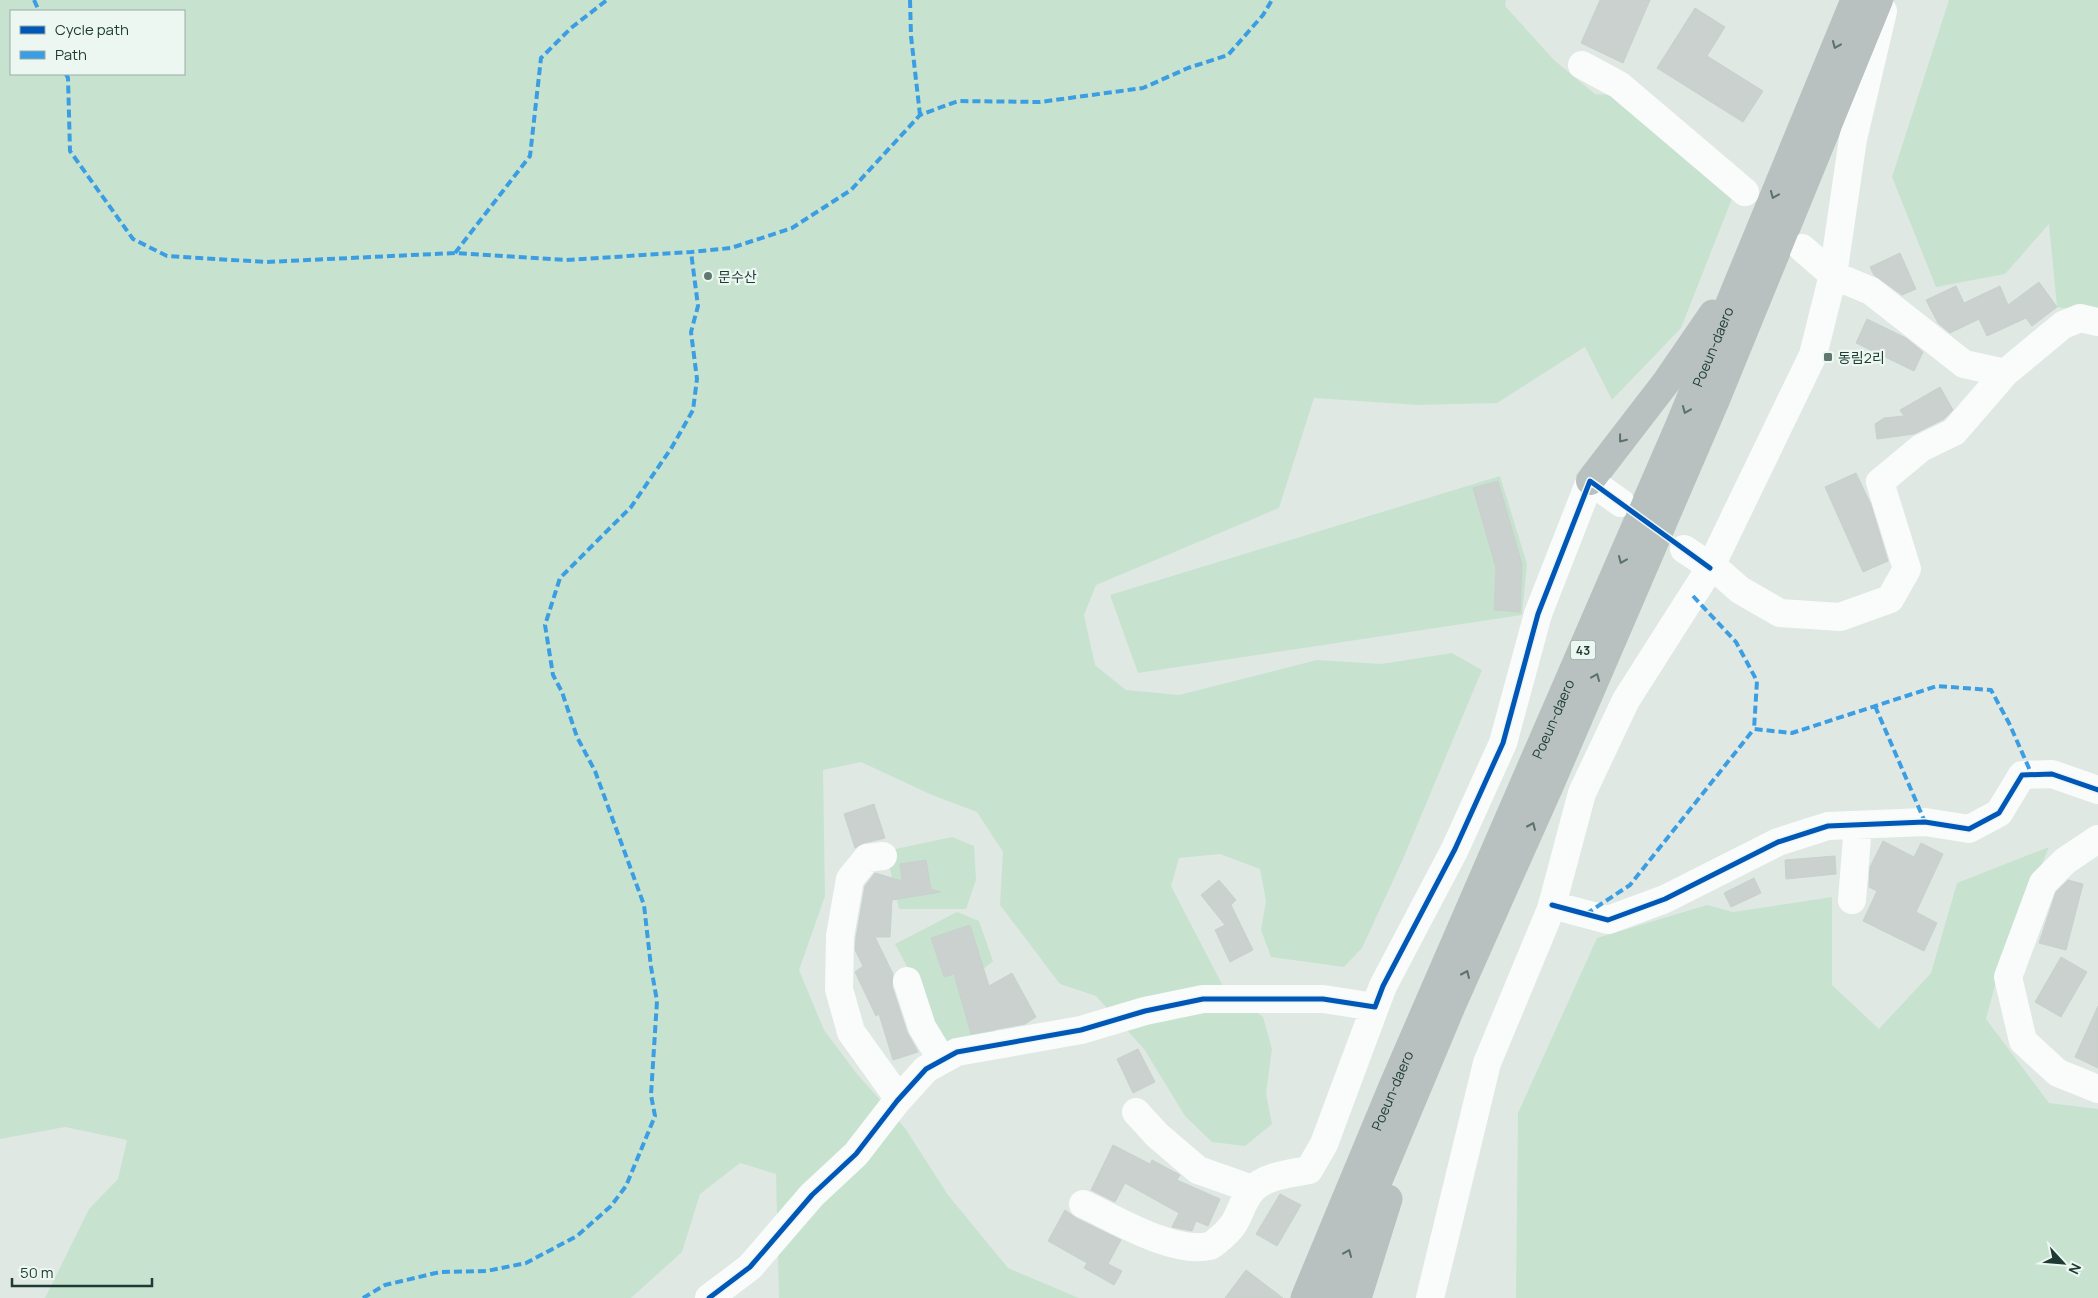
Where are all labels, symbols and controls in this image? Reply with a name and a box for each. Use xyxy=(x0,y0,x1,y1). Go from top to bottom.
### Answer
legend xyxy=(10,10,185,75)
text: Cycle path xyxy=(55,19,129,40)
one-way arrow xyxy=(1832,40,1843,49)
text: Path xyxy=(55,44,87,65)
one-way arrow xyxy=(1769,190,1780,199)
place label: 문수산 xyxy=(718,267,757,286)
marker: 문수산 xyxy=(702,270,714,282)
street label: Poeun-daero xyxy=(1687,304,1737,389)
place label: 동림2리 xyxy=(1838,348,1885,367)
marker: 동림2리 xyxy=(1822,351,1834,363)
one-way arrow xyxy=(1682,405,1692,414)
one-way arrow xyxy=(1619,433,1627,442)
one-way arrow xyxy=(1618,555,1628,564)
road number: 43 xyxy=(1570,640,1596,660)
one-way arrow xyxy=(1590,673,1601,682)
street label: Poeun-daero xyxy=(1527,676,1578,761)
one-way arrow xyxy=(1525,822,1536,831)
one-way arrow xyxy=(1459,970,1470,979)
street label: Poeun-daero xyxy=(1366,1047,1417,1133)
north arrow xyxy=(2038,1238,2088,1288)
one-way arrow xyxy=(1342,1249,1353,1258)
scale bar xyxy=(12,1256,152,1288)
text: N xyxy=(2064,1260,2086,1278)
text: 50 m xyxy=(20,1262,54,1283)

